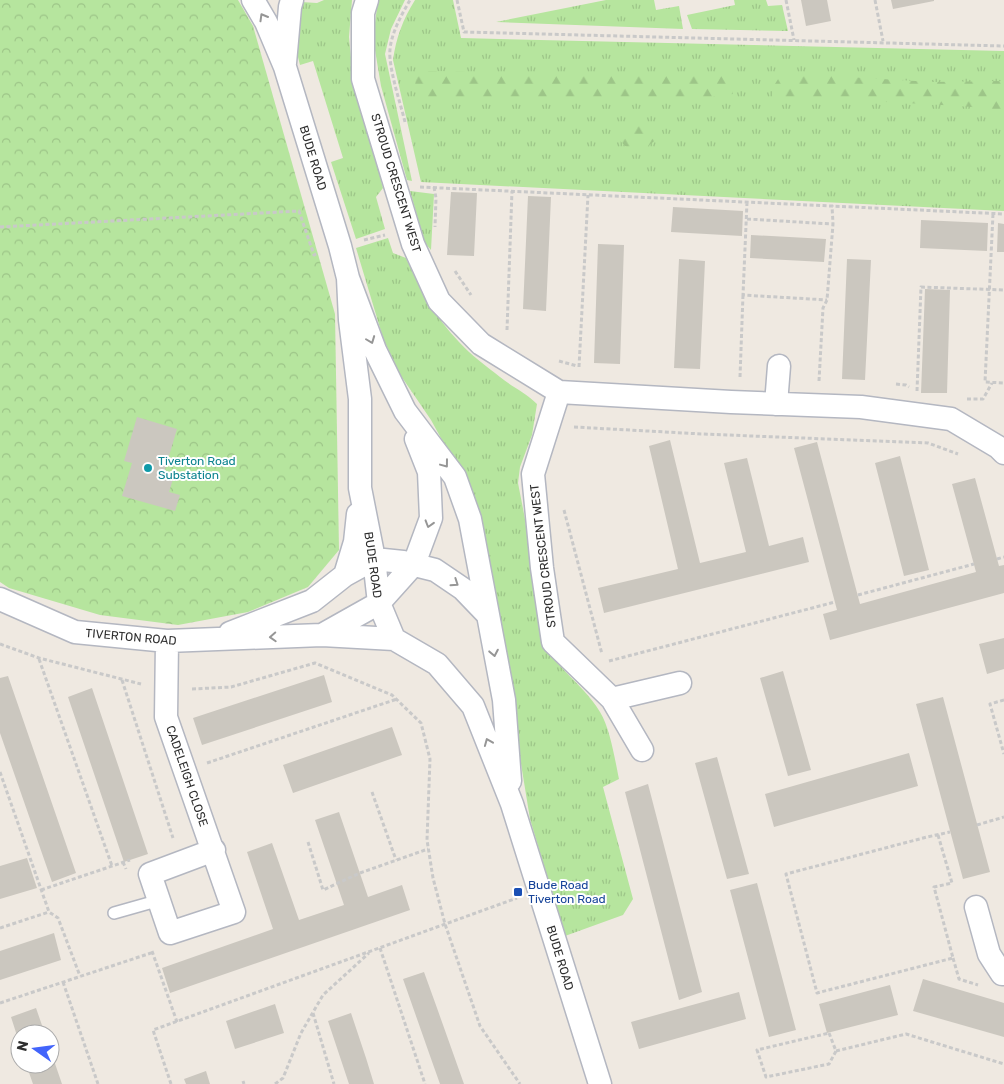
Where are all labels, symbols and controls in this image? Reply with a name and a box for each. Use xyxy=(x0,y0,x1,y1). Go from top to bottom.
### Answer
one-way arrow xyxy=(259,13,269,22)
street label: STROUD CRESCENT WEST xyxy=(368,112,424,254)
street label: BUDE ROAD xyxy=(297,124,329,192)
one-way arrow xyxy=(366,335,376,343)
place label: Tiverton Road Substation xyxy=(158,454,236,482)
one-way arrow xyxy=(439,458,447,467)
marker: Tiverton Road Substation xyxy=(142,462,154,474)
street label: STROUD CRESCENT WEST xyxy=(527,483,559,629)
one-way arrow xyxy=(424,519,434,528)
street label: BUDE ROAD xyxy=(361,531,385,599)
one-way arrow xyxy=(449,577,458,586)
street label: TIVERTON ROAD xyxy=(85,626,177,648)
one-way arrow xyxy=(269,632,277,643)
one-way arrow xyxy=(489,648,499,657)
street label: CADELEIGH CLOSE xyxy=(163,724,211,828)
one-way arrow xyxy=(483,739,493,747)
place label: Bude Road Tiverton Road xyxy=(528,878,606,906)
marker: Bude Road Tiverton Road xyxy=(512,886,524,898)
street label: BUDE ROAD xyxy=(544,924,576,992)
north arrow xyxy=(10,1024,60,1074)
text: N xyxy=(13,1039,32,1053)

